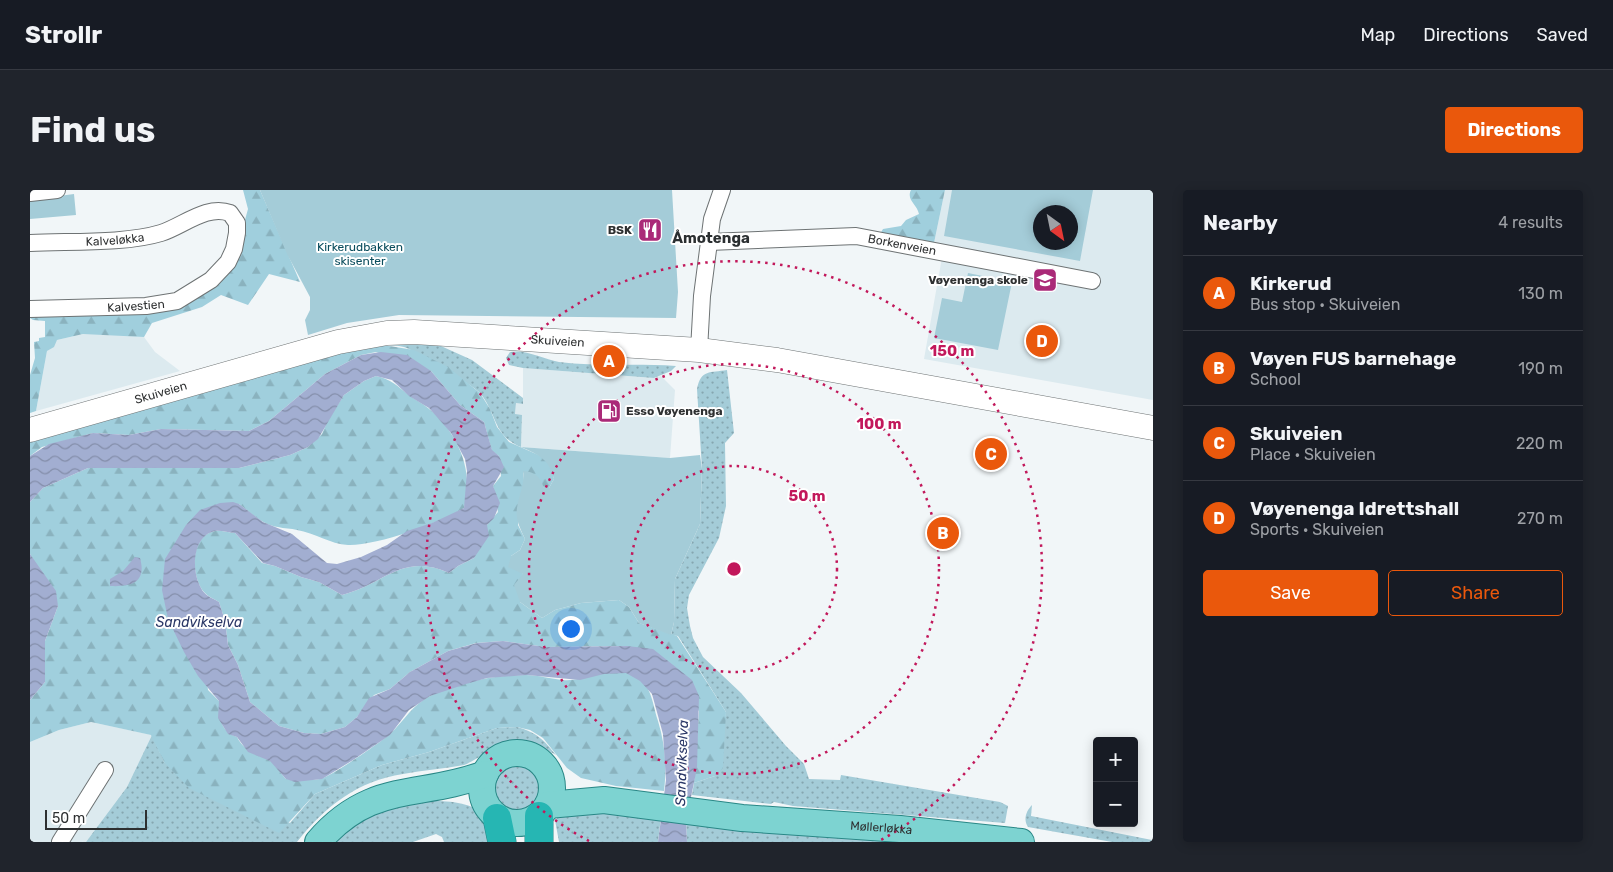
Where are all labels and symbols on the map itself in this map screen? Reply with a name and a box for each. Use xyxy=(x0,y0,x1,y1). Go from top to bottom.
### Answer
north arrow xyxy=(1033,205,1078,250)
restaurant icon: BSK xyxy=(637,217,663,243)
place label: BSK xyxy=(608,223,632,237)
district label: Åmotenga xyxy=(672,229,750,247)
street label: Kalveløkka xyxy=(85,230,145,249)
street label: Borkenveien xyxy=(867,231,937,258)
park label: Kirkerudbakken skisenter xyxy=(317,240,403,268)
school or university icon: Vøyenenga skole xyxy=(1032,267,1058,293)
place label: Vøyenenga skole xyxy=(928,273,1028,287)
street label: Kalvestien xyxy=(107,297,165,315)
pin: D xyxy=(1026,322,1058,360)
street label: Skuiveien xyxy=(530,332,585,350)
pin: A xyxy=(593,342,625,380)
text: 150 m xyxy=(930,342,974,360)
street label: Skuiveien xyxy=(133,379,189,407)
fuel station icon: Esso Vøyenenga xyxy=(596,398,622,424)
place label: Esso Vøyenenga xyxy=(626,404,723,418)
text: 100 m xyxy=(857,415,901,433)
pin: C xyxy=(975,435,1007,473)
text: 50 m xyxy=(789,487,825,505)
pin: B xyxy=(927,514,959,552)
centre of rings xyxy=(725,560,743,578)
water label: Sandvikselva xyxy=(156,614,242,631)
your location xyxy=(558,616,584,642)
water label: Sandvikselva xyxy=(672,720,692,806)
scale bar xyxy=(45,807,148,830)
street label: Møllerløkka xyxy=(850,819,913,837)

